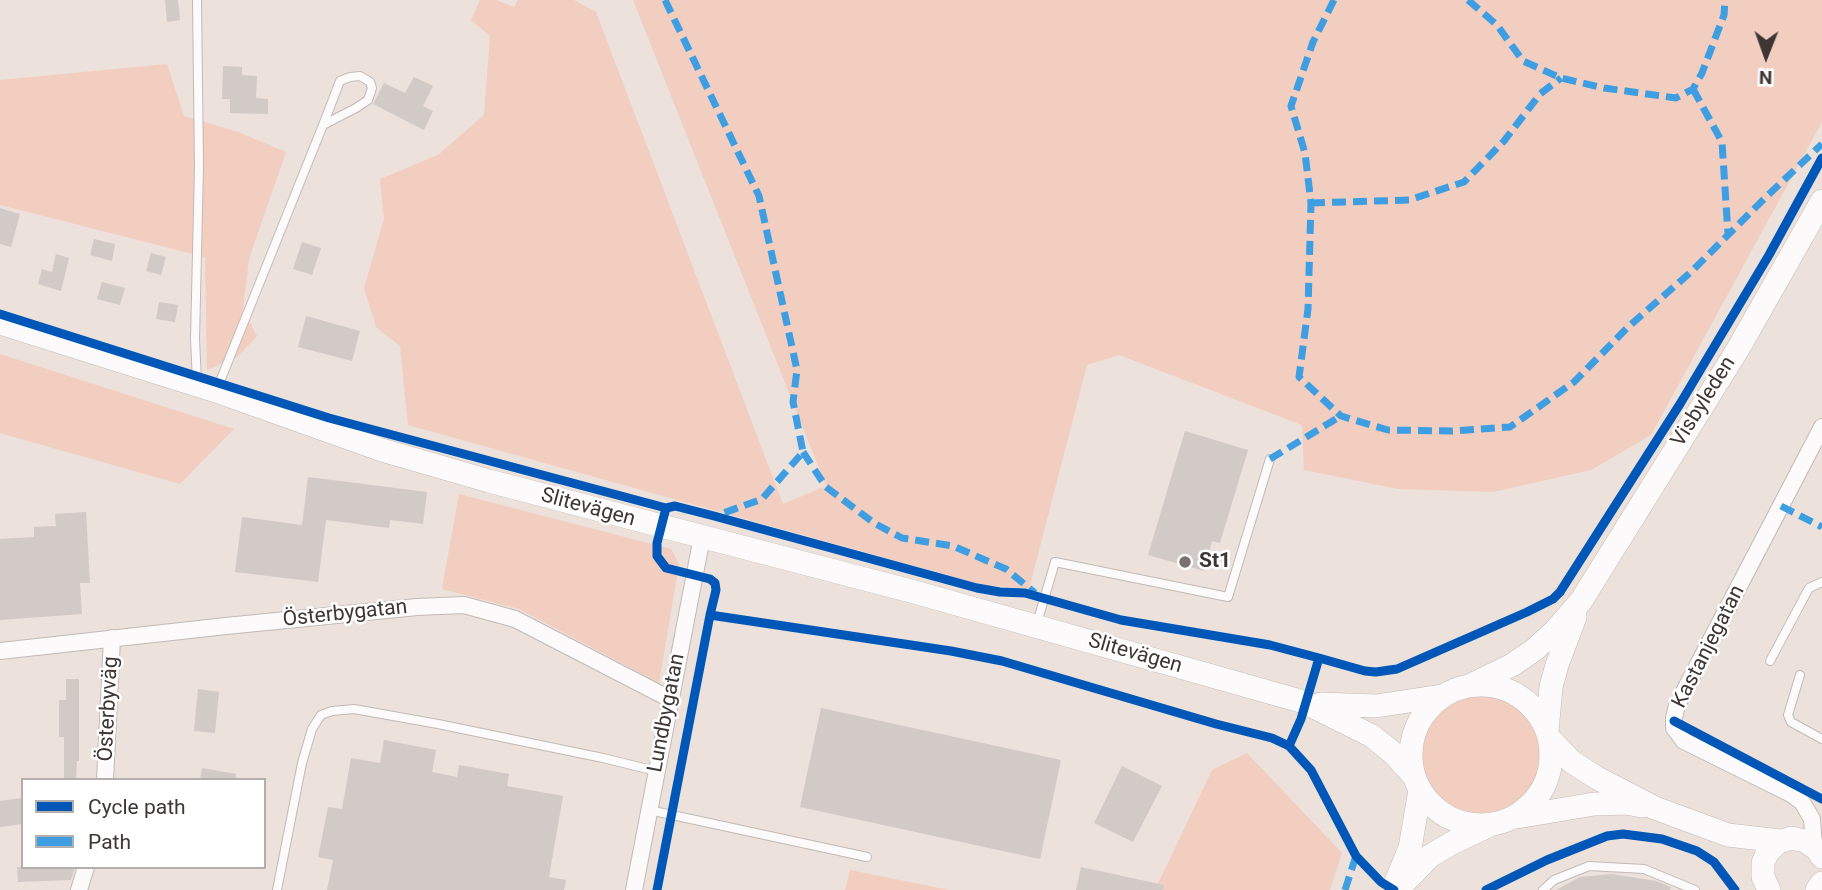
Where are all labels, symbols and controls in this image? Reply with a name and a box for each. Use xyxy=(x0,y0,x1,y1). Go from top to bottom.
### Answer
north arrow xyxy=(1731,21,1801,91)
text: N xyxy=(1759,66,1773,89)
street label: Visbyleden xyxy=(1666,352,1742,452)
street label: Slitevägen xyxy=(538,483,638,533)
place label: St1 xyxy=(1199,549,1231,575)
marker: St1 xyxy=(1177,554,1193,570)
street label: Kastanjegatan xyxy=(1667,581,1751,713)
street label: Österbygatan xyxy=(282,595,408,633)
street label: Slitevägen xyxy=(1085,629,1185,679)
street label: Lundbygatan xyxy=(643,651,691,775)
street label: Österbyväg xyxy=(94,656,124,762)
legend xyxy=(21,778,266,869)
text: Cycle path xyxy=(88,795,186,819)
text: Path xyxy=(88,830,131,854)

